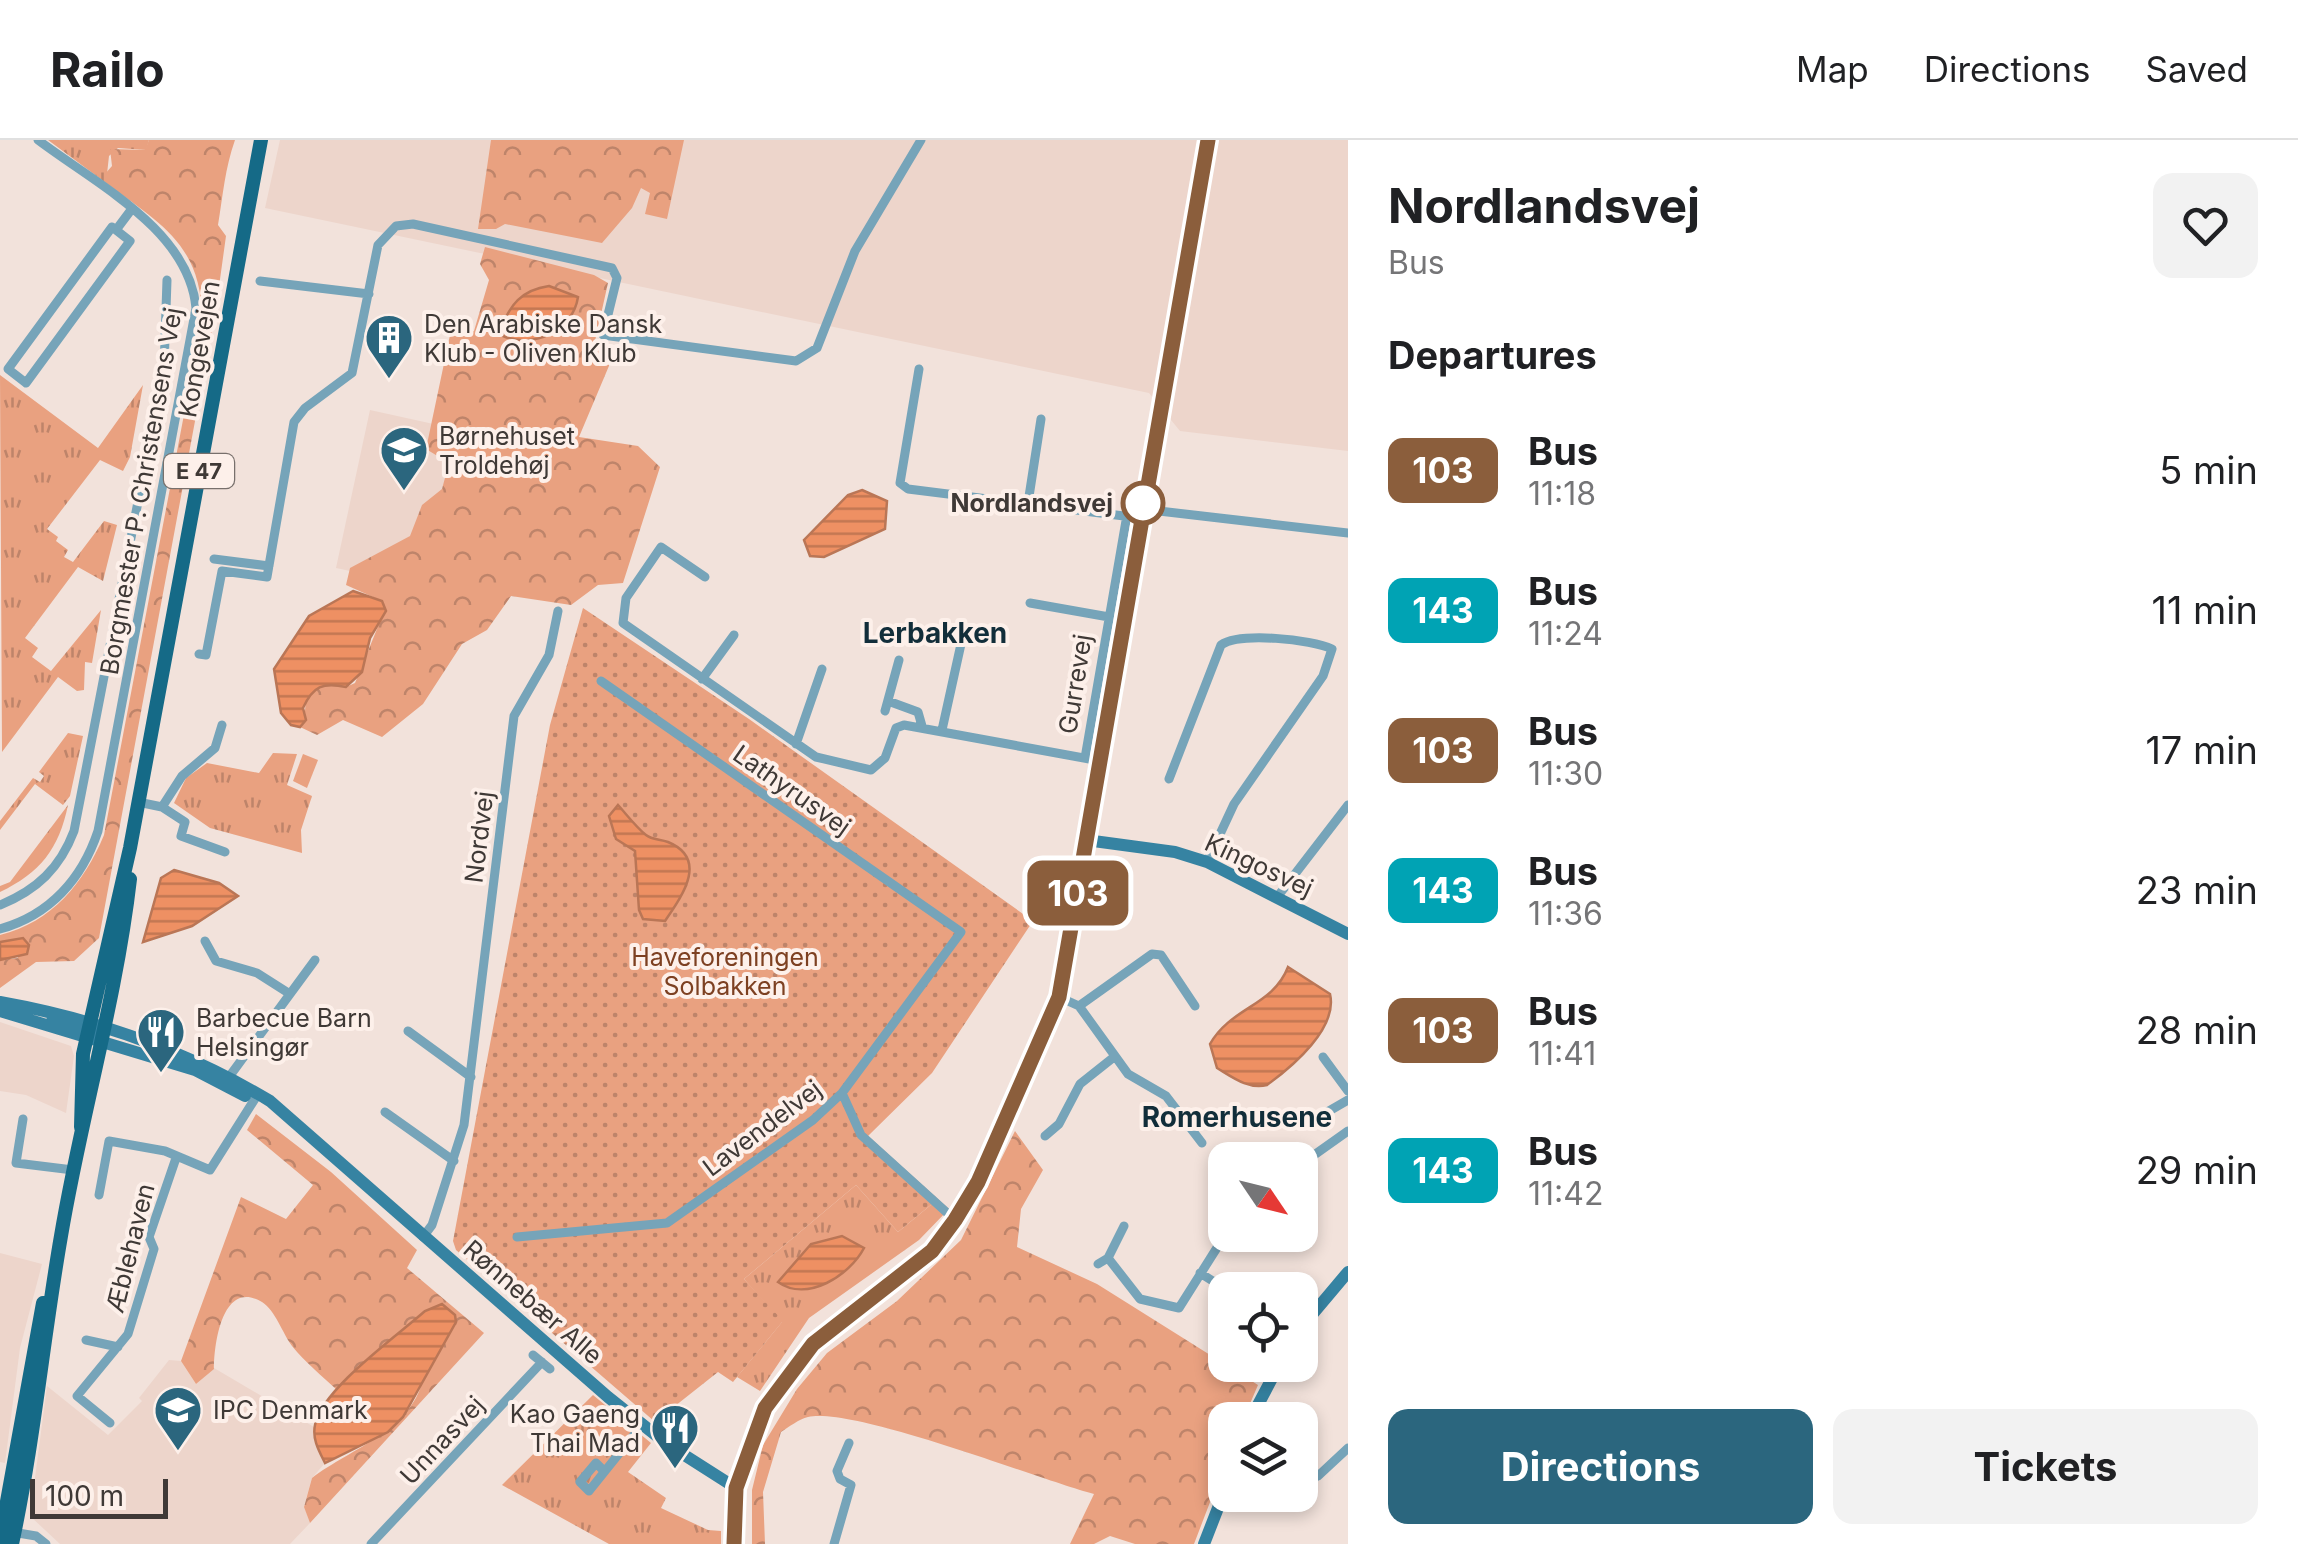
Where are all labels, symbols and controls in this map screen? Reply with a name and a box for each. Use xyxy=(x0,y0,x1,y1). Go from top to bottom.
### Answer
text: Railo xyxy=(50,40,165,99)
text: Map xyxy=(1796,48,1869,90)
text: Directions xyxy=(1924,48,2091,90)
text: Saved xyxy=(2146,48,2248,90)
button: heart xyxy=(2153,173,2258,278)
text: Nordlandsvej xyxy=(1388,176,1700,235)
text: Bus xyxy=(1388,243,1445,282)
street label: Kongevejen xyxy=(172,278,226,420)
street label: Borgmester P. Christensens Vej xyxy=(94,305,188,677)
place label: Den Arabiske Dansk Klub - Oliven Klub xyxy=(424,309,662,368)
building icon: Den Arabiske Dansk Klub - Oliven Klub xyxy=(363,312,415,380)
text: Departures xyxy=(1388,332,1597,378)
place label: Børnehuset Troldehøj xyxy=(439,421,575,480)
school or university icon: Børnehuset Troldehøj xyxy=(378,424,430,492)
text: Bus xyxy=(1528,428,1598,474)
text: 5 min xyxy=(2159,447,2258,493)
text: 103 xyxy=(1412,449,1474,491)
road number: E 47 xyxy=(164,454,234,488)
text: 11:18 xyxy=(1528,474,1596,513)
marker: Nordlandsvej xyxy=(1122,482,1164,524)
place label: Nordlandsvej xyxy=(950,488,1113,518)
text: Bus xyxy=(1528,568,1598,614)
text: 11 min xyxy=(2151,587,2258,633)
text: 143 xyxy=(1412,589,1474,631)
text: 11:24 xyxy=(1528,614,1603,653)
district label: Lerbakken xyxy=(863,616,1007,650)
street label: Gurrevej xyxy=(1052,632,1098,736)
text: Bus xyxy=(1528,708,1598,754)
text: 17 min xyxy=(2145,727,2258,773)
text: 103 xyxy=(1412,729,1474,771)
street label: Lathyrusvej xyxy=(728,739,856,841)
text: 11:30 xyxy=(1528,754,1603,793)
street label: Nordvej xyxy=(458,789,500,885)
street label: Kingosvej xyxy=(1200,827,1318,903)
text: Bus xyxy=(1528,848,1598,894)
line badge: 103 xyxy=(1020,860,1136,926)
text: 23 min xyxy=(2136,867,2258,913)
text: 143 xyxy=(1412,869,1474,911)
text: 103 xyxy=(1047,872,1109,914)
text: 11:36 xyxy=(1528,894,1603,933)
park label: Haveforeningen Solbakken xyxy=(631,942,819,1001)
text: Bus xyxy=(1528,988,1598,1034)
place label: Barbecue Barn Helsingør xyxy=(196,1003,372,1062)
restaurant icon: Barbecue Barn Helsingør xyxy=(135,1006,187,1074)
text: 28 min xyxy=(2136,1007,2258,1053)
text: 103 xyxy=(1412,1009,1474,1051)
text: 11:41 xyxy=(1528,1034,1596,1073)
street label: Lavendelvej xyxy=(697,1074,827,1182)
district label: Romerhusene xyxy=(1142,1100,1332,1134)
text: Bus xyxy=(1528,1128,1598,1174)
north arrow xyxy=(1208,1142,1318,1252)
map controls xyxy=(1208,1142,1318,1512)
text: 29 min xyxy=(2136,1147,2258,1193)
text: 143 xyxy=(1412,1149,1474,1191)
text: 11:42 xyxy=(1528,1174,1603,1213)
street label: Æblehaven xyxy=(99,1180,161,1316)
street label: Rønnebær Alle xyxy=(458,1234,608,1370)
button: locate xyxy=(1208,1272,1318,1382)
school or university icon: IPC Denmark xyxy=(152,1384,204,1452)
street label: Unnasvej xyxy=(394,1390,490,1490)
place label: IPC Denmark xyxy=(213,1395,368,1425)
place label: Kao Gaeng Thai Mad xyxy=(510,1399,640,1458)
restaurant icon: Kao Gaeng Thai Mad xyxy=(649,1402,701,1470)
button: layers xyxy=(1208,1402,1318,1512)
button: Directions xyxy=(1388,1409,1813,1524)
button: Tickets xyxy=(1833,1409,2258,1524)
scale bar xyxy=(30,1474,168,1518)
text: 100 m xyxy=(45,1479,124,1513)

